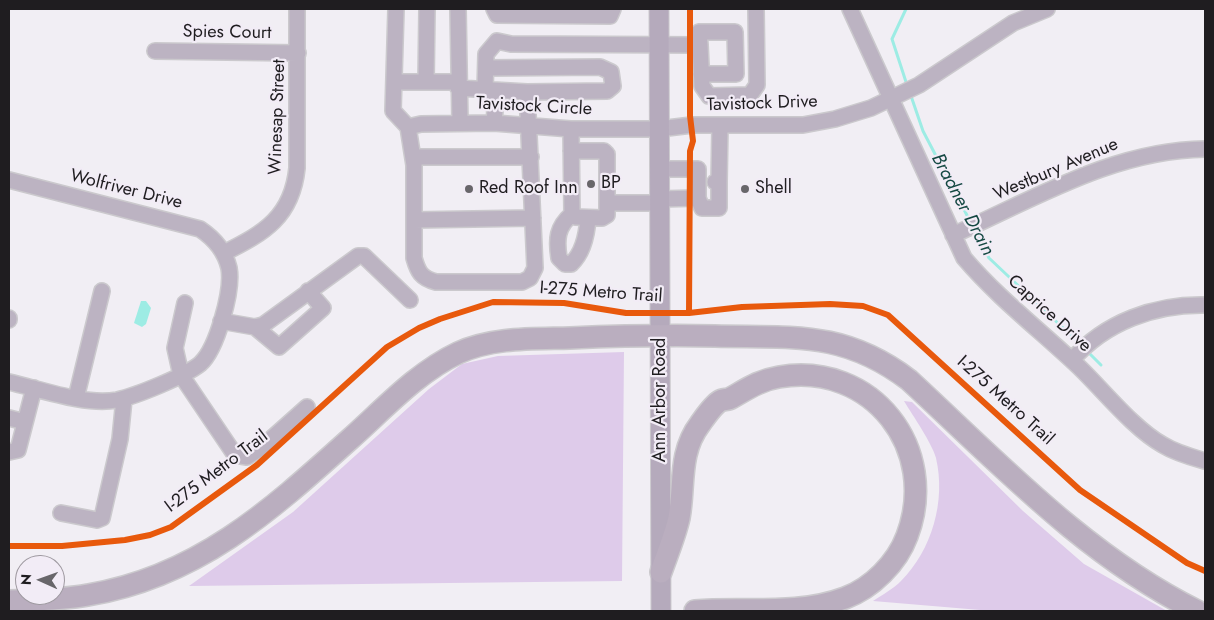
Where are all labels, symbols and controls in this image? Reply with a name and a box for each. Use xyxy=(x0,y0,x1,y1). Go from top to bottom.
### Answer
street label: Spies Court xyxy=(182,21,272,45)
street label: Winesap Street xyxy=(265,59,291,175)
street label: Tavistock Drive xyxy=(706,91,818,117)
street label: Tavistock Circle xyxy=(476,93,592,121)
street label: Westbury Avenue xyxy=(991,134,1121,206)
water label: Bradner Drain xyxy=(925,150,999,260)
street label: Wolfriver Drive xyxy=(68,166,184,214)
place label: BP xyxy=(601,173,621,195)
place label: Red Roof Inn xyxy=(479,178,578,200)
marker: BP xyxy=(585,178,597,190)
place label: Shell xyxy=(755,178,792,200)
marker: Red Roof Inn xyxy=(463,183,475,195)
marker: Shell xyxy=(739,183,751,195)
street label: Caprice Drive xyxy=(1003,271,1095,357)
street label: I-275 Metro Trail xyxy=(539,278,663,308)
street label: Ann Arbor Road xyxy=(650,338,672,462)
street label: I-275 Metro Trail xyxy=(952,352,1058,450)
street label: I-275 Metro Trail xyxy=(161,426,273,518)
north arrow xyxy=(15,555,65,605)
text: N xyxy=(16,574,36,585)

